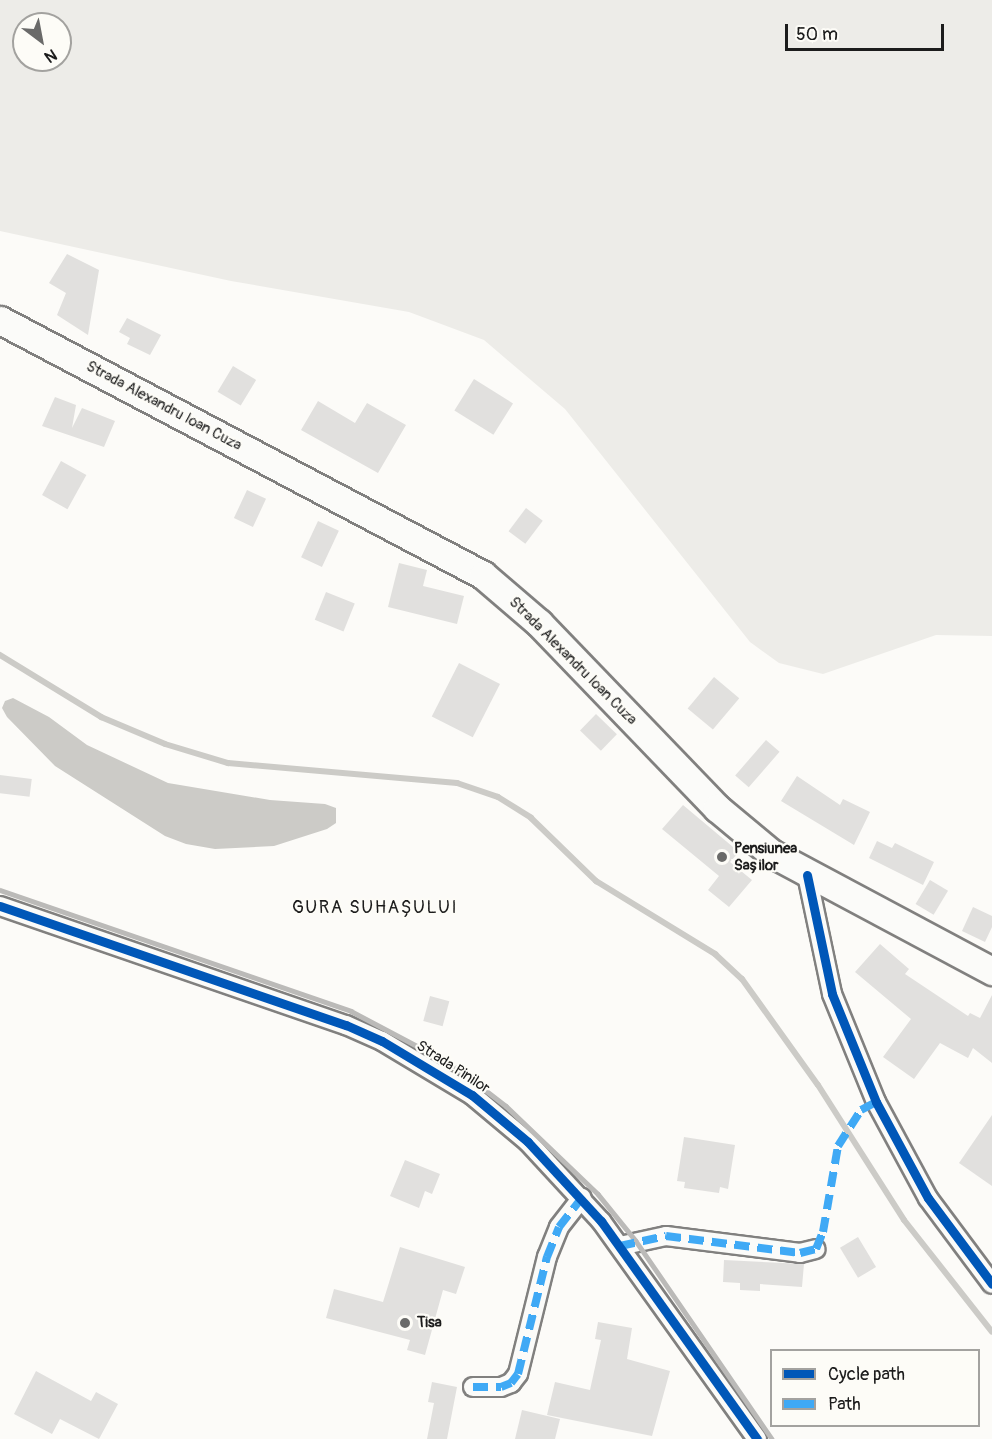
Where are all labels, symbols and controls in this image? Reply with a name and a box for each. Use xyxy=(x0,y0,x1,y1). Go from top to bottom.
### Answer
north arrow xyxy=(12,12,72,72)
scale bar xyxy=(788,12,947,50)
text: 50 m xyxy=(796,23,838,46)
text: N xyxy=(41,44,60,67)
street label: Strada Alexandru Ioan Cuza xyxy=(83,357,245,455)
street label: Strada Alexandru Ioan Cuza xyxy=(505,593,641,729)
place label: Pensiunea Sașilor xyxy=(734,839,797,874)
marker: Pensiunea Sașilor xyxy=(715,850,729,864)
district label: GURA SUHAȘULUI xyxy=(292,897,458,919)
street label: Strada Pinilor xyxy=(413,1037,493,1097)
place label: Tisa xyxy=(417,1314,442,1332)
marker: Tisa xyxy=(398,1316,412,1330)
legend xyxy=(770,1349,980,1427)
text: Cycle path xyxy=(828,1363,905,1386)
text: Path xyxy=(828,1393,861,1416)

